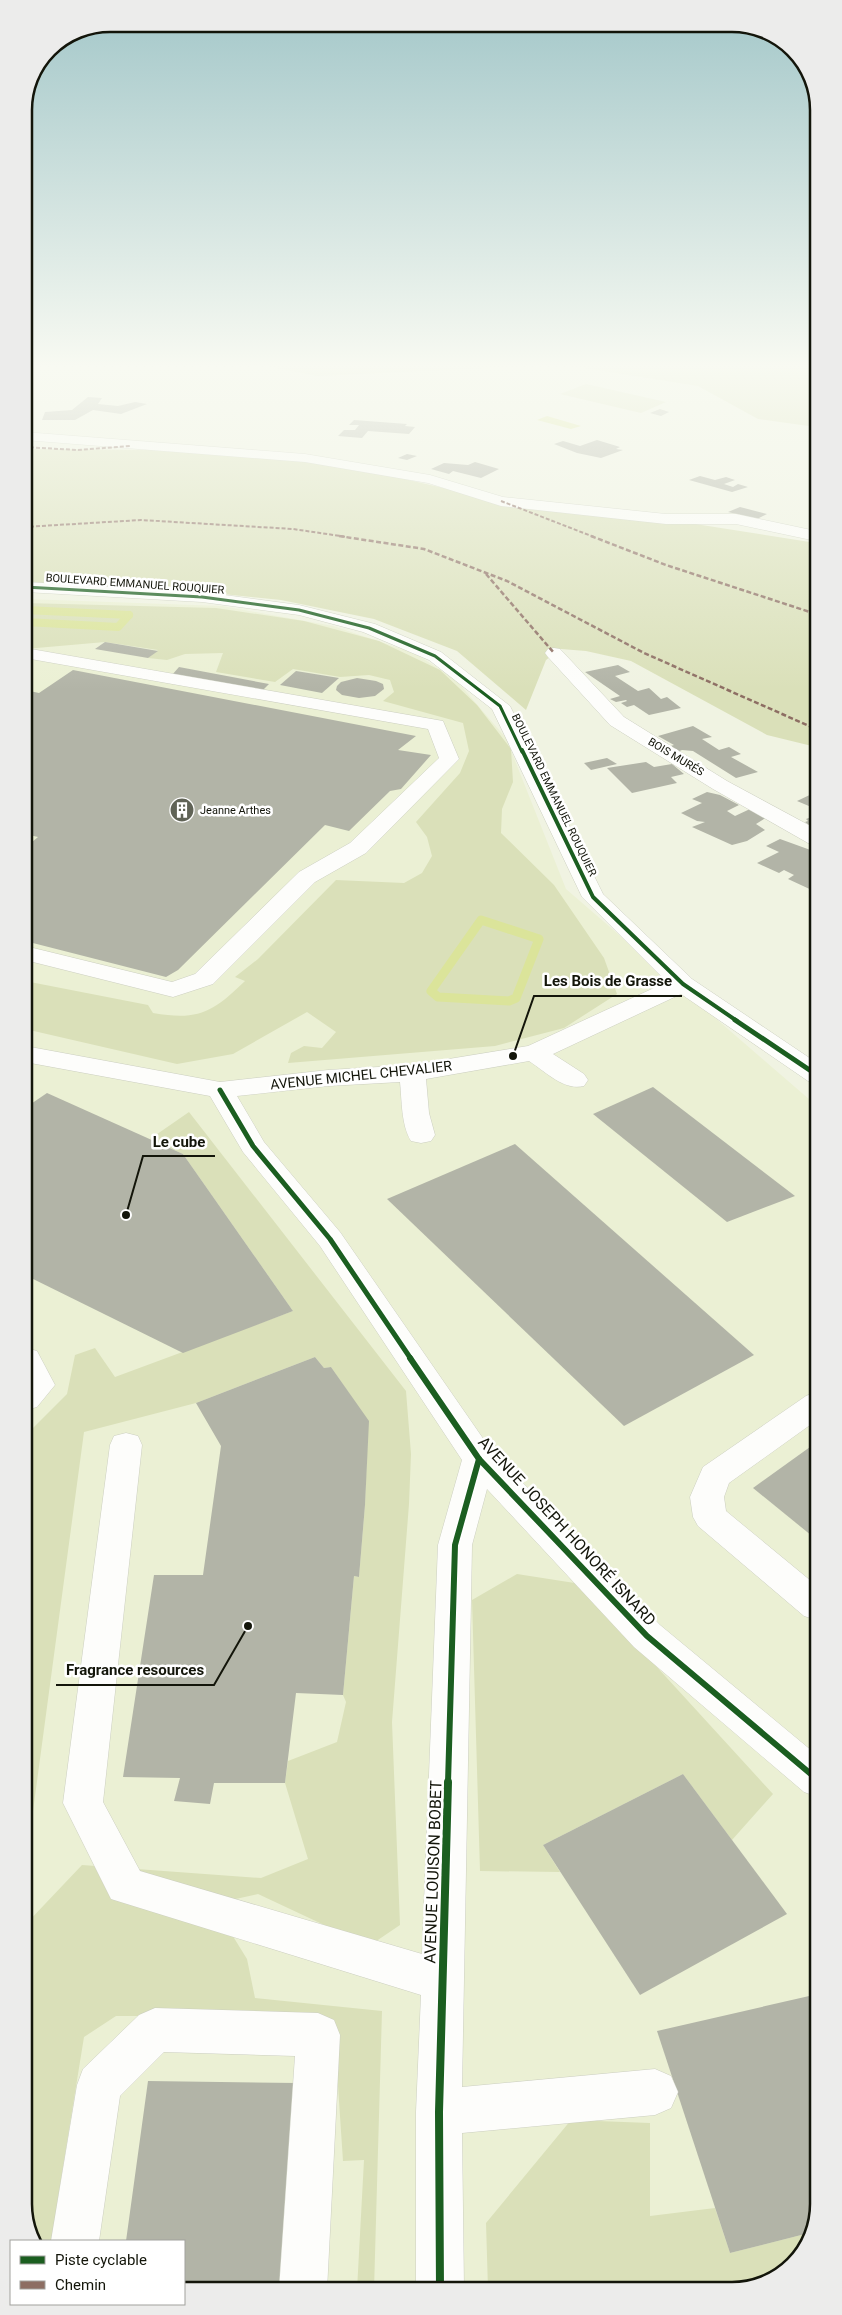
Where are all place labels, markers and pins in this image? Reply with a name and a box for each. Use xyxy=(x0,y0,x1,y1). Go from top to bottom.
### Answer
building icon: Jeanne Arthes xyxy=(169,797,195,823)
place label: Jeanne Arthes xyxy=(200,804,271,817)
callout: Les Bois de Grasse xyxy=(534,966,682,996)
callout: Le cube xyxy=(143,1126,215,1156)
callout: Fragrance resources xyxy=(56,1655,214,1685)

